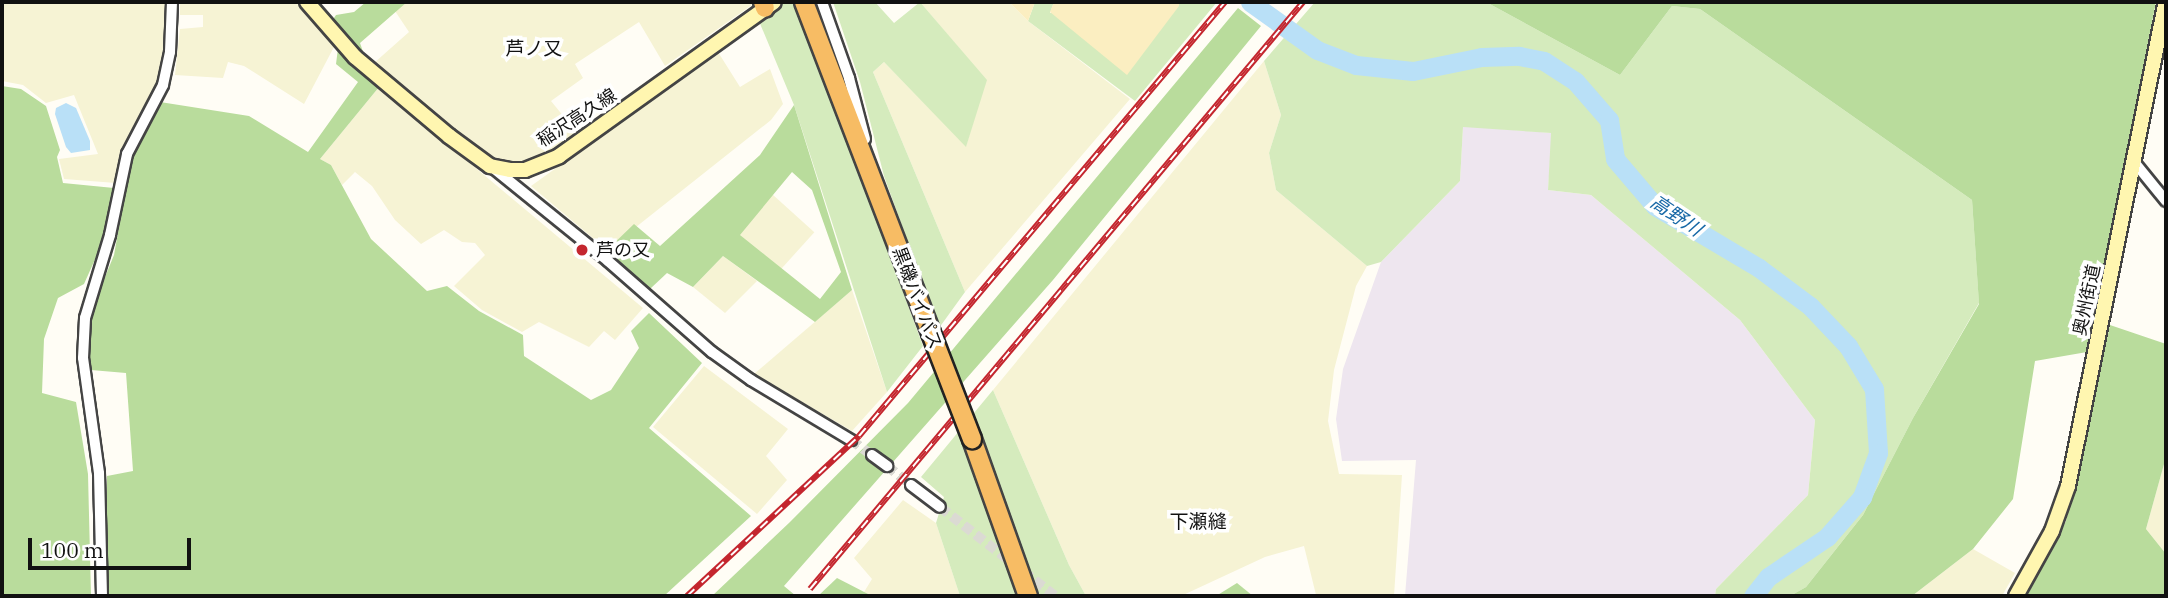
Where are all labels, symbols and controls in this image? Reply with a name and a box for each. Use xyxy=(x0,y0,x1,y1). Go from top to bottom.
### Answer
district label: 芦ノ又 xyxy=(506,38,562,60)
street label: 稲沢高久線 xyxy=(533,84,621,152)
water label: 高野川 xyxy=(1646,191,1706,241)
place label: 芦の又 xyxy=(596,239,650,261)
marker: 芦の又 xyxy=(574,242,590,258)
street label: 黒磯バイパス xyxy=(888,244,946,352)
street label: 奥州街道 xyxy=(2069,263,2105,337)
district label: 下瀬縫 xyxy=(1170,511,1226,533)
scale bar xyxy=(32,524,194,568)
text: 100 m xyxy=(41,536,104,564)

